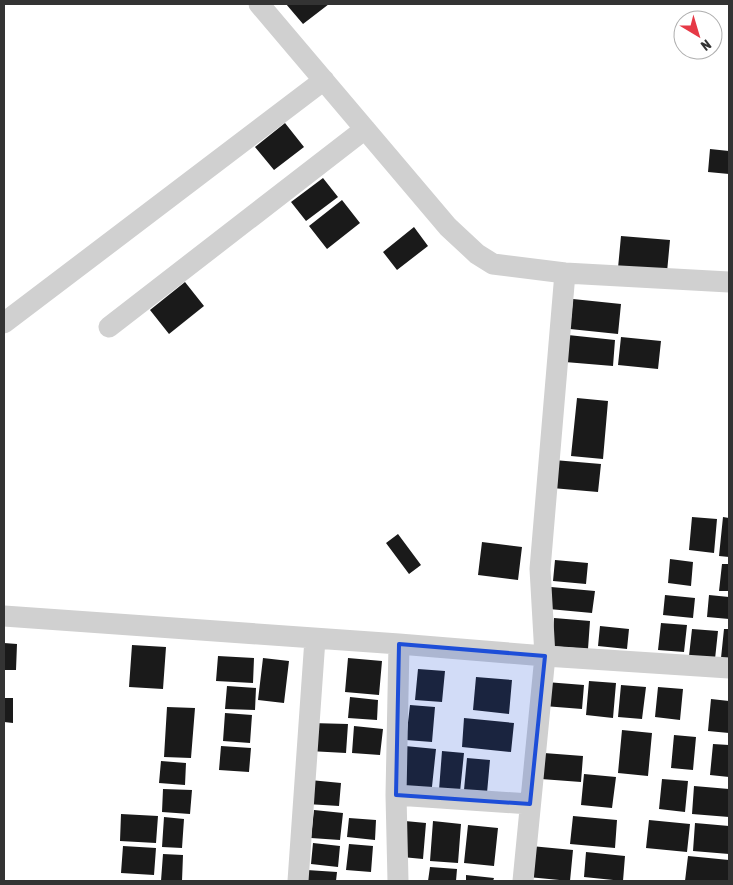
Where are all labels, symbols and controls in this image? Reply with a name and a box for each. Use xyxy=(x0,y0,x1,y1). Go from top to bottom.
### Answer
north arrow xyxy=(673,10,723,60)
text: N xyxy=(698,36,714,54)

